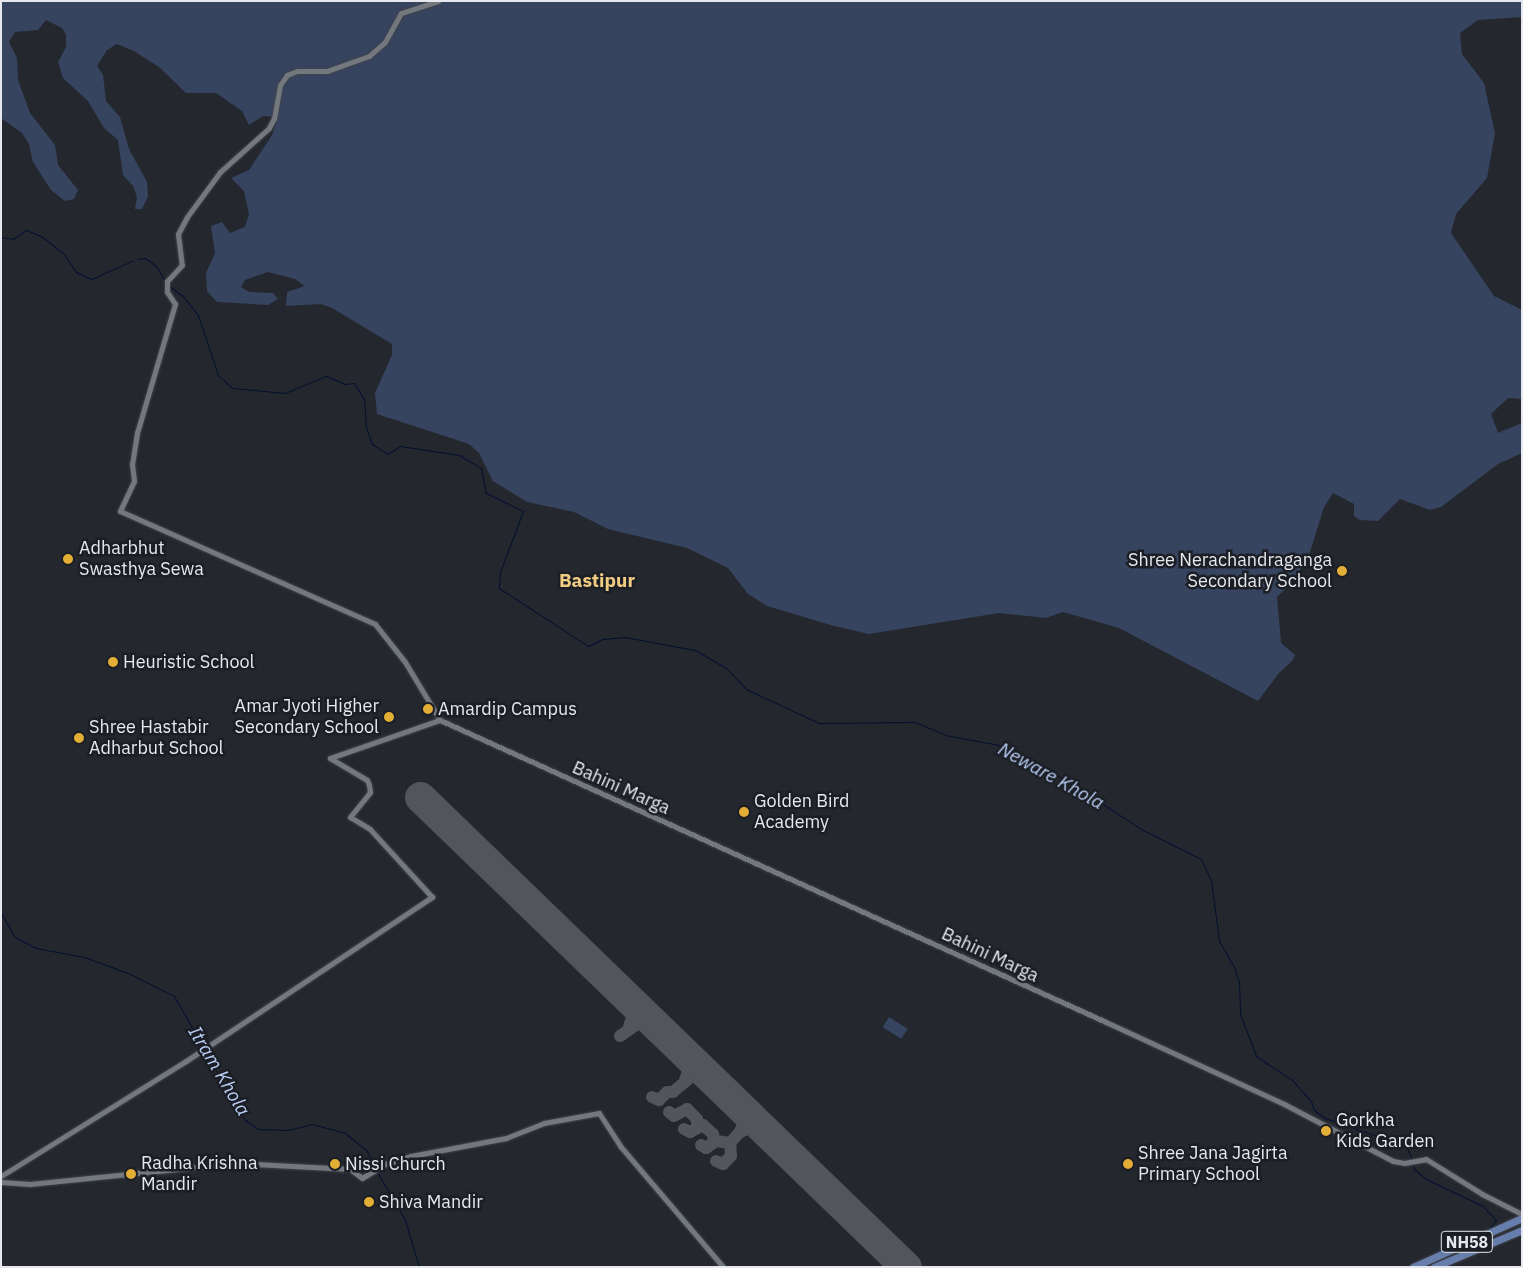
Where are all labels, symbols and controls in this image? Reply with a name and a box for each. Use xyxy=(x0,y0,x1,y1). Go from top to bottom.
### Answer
place label: Adharbhut Swasthya Sewa xyxy=(79,538,204,580)
place label: Shree Nerachandraganga Secondary School xyxy=(1128,550,1332,592)
marker: Adharbhut Swasthya Sewa xyxy=(61,552,75,566)
marker: Shree Nerachandraganga Secondary School xyxy=(1336,565,1348,577)
district label: Bastipur xyxy=(559,570,635,592)
place label: Heuristic School xyxy=(123,651,254,673)
marker: Heuristic School xyxy=(107,656,119,668)
place label: Amar Jyoti Higher Secondary School xyxy=(235,696,379,739)
place label: Amardip Campus xyxy=(438,698,577,720)
marker: Amardip Campus xyxy=(422,703,434,715)
marker: Amar Jyoti Higher Secondary School xyxy=(383,711,395,723)
place label: Shree Hastabir Adharbut School xyxy=(89,717,223,760)
marker: Shree Hastabir Adharbut School xyxy=(73,732,85,744)
water label: Neware Khola xyxy=(994,738,1108,814)
street label: Bahini Marga xyxy=(569,757,673,819)
place label: Golden Bird Academy xyxy=(754,791,849,834)
marker: Golden Bird Academy xyxy=(738,806,750,818)
street label: Bahini Marga xyxy=(938,923,1042,987)
water label: Itram Khola xyxy=(183,1022,255,1120)
place label: Gorkha Kids Garden xyxy=(1336,1110,1435,1152)
marker: Gorkha Kids Garden xyxy=(1320,1125,1332,1137)
place label: Shree Jana Jagirta Primary School xyxy=(1138,1143,1287,1186)
place label: Radha Krishna Mandir xyxy=(141,1153,258,1196)
place label: Nissi Church xyxy=(345,1153,446,1175)
marker: Nissi Church xyxy=(329,1158,341,1170)
marker: Shree Jana Jagirta Primary School xyxy=(1122,1158,1134,1170)
marker: Radha Krishna Mandir xyxy=(125,1168,137,1180)
place label: Shiva Mandir xyxy=(379,1191,483,1213)
marker: Shiva Mandir xyxy=(363,1196,375,1208)
road number: NH58 xyxy=(1441,1228,1493,1256)

